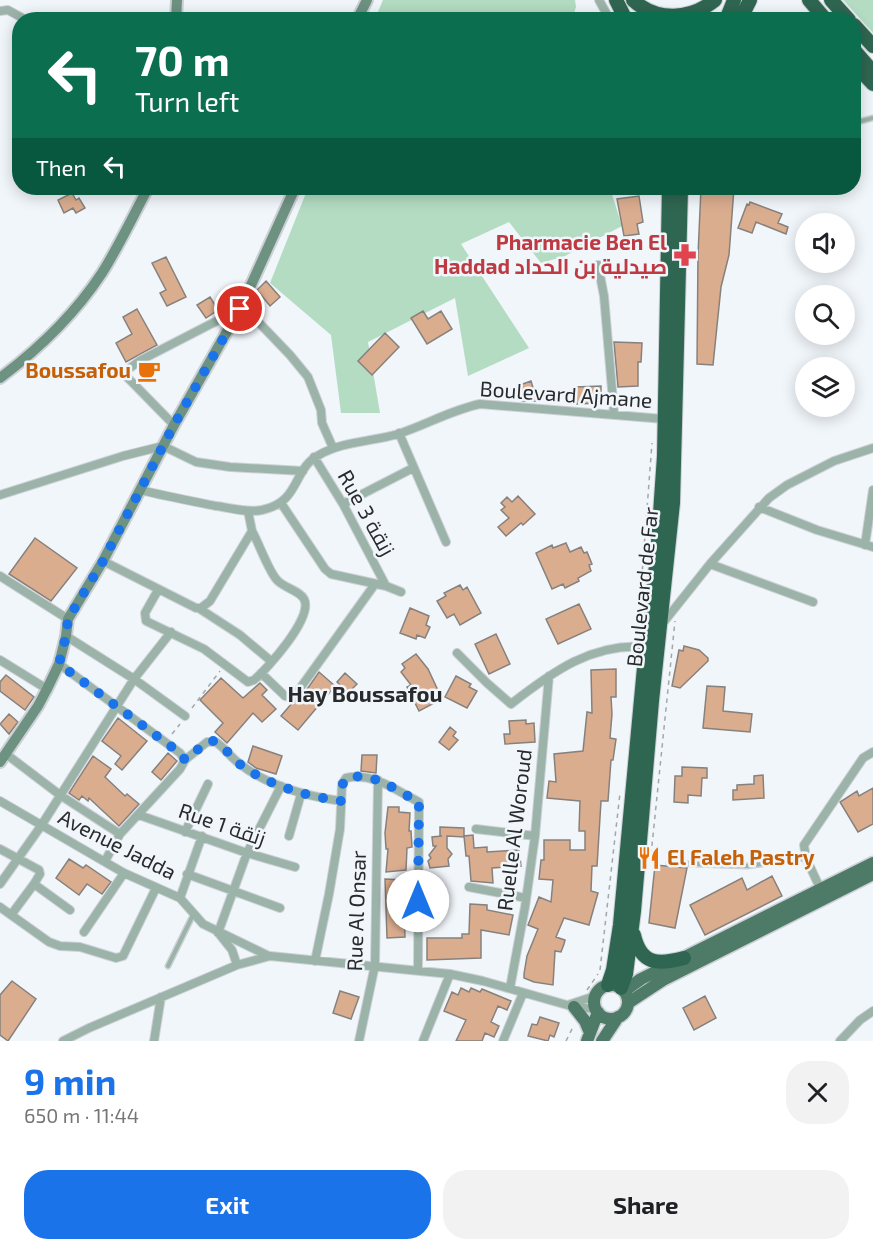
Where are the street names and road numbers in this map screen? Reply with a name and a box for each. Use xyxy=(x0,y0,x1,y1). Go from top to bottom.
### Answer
street label: Boulevard Ajmane xyxy=(479,375,653,413)
street label: Rue 3 زنقة xyxy=(333,465,401,560)
street label: Boulevard de Far xyxy=(621,505,662,668)
street label: Ruelle Al Woroud xyxy=(491,747,536,912)
street label: Rue 1 زنقة xyxy=(175,797,269,851)
street label: Avenue Jadda xyxy=(55,803,181,884)
street label: Rue Al Onsar xyxy=(341,850,370,972)

